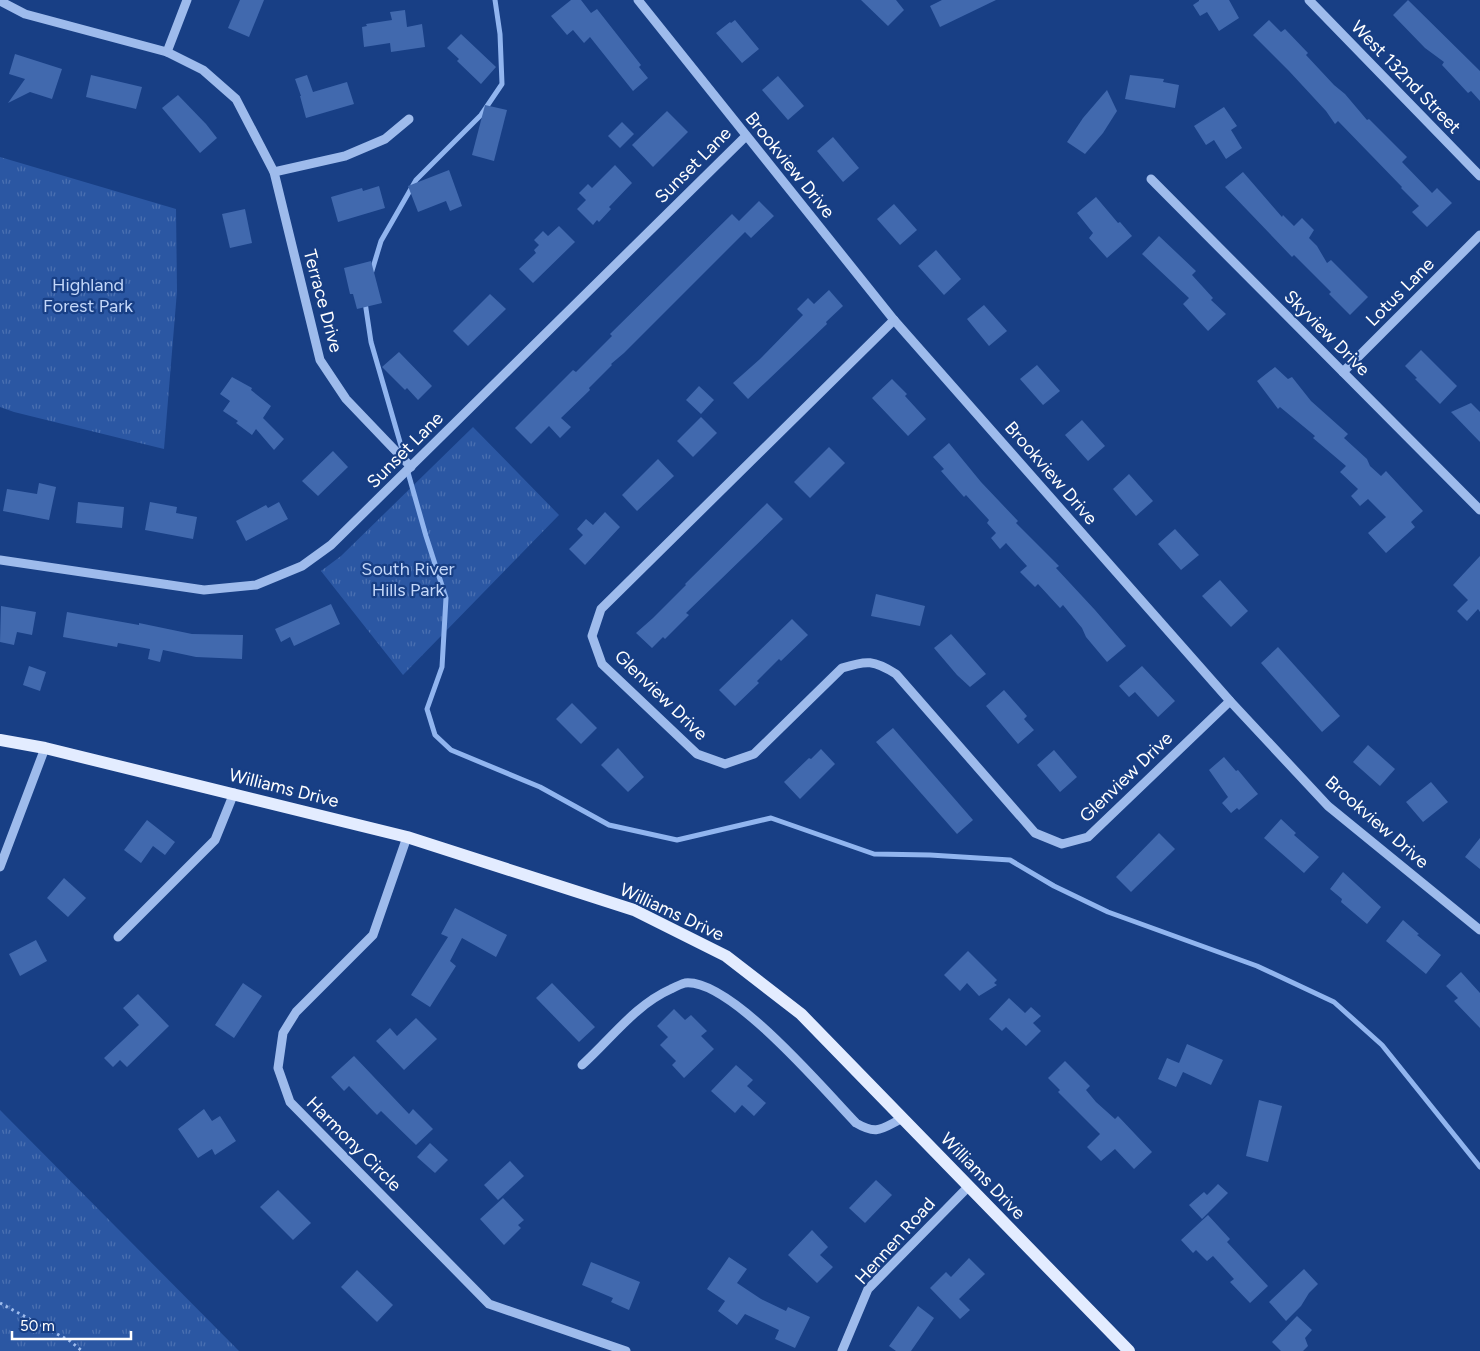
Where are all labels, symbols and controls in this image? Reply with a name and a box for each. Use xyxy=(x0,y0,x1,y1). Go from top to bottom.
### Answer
street label: West 132nd Street xyxy=(1346,16,1466,138)
street label: Brookview Drive xyxy=(741,108,840,223)
street label: Sunset Lane xyxy=(650,122,736,208)
street label: Terrace Drive xyxy=(299,247,347,355)
street label: Lotus Lane xyxy=(1361,253,1439,331)
park label: Highland Forest Park xyxy=(43,274,133,317)
street label: Skyview Drive xyxy=(1279,285,1375,381)
street label: Sunset Lane xyxy=(362,407,448,493)
street label: Brookview Drive xyxy=(1000,417,1102,529)
park label: South River Hills Park xyxy=(361,558,455,601)
street label: Glenview Drive xyxy=(610,645,712,745)
street label: Glenview Drive xyxy=(1075,727,1177,827)
street label: Williams Drive xyxy=(227,764,341,812)
street label: Brookview Drive xyxy=(1321,771,1433,873)
street label: Williams Drive xyxy=(616,878,728,946)
street label: Harmony Circle xyxy=(302,1092,406,1196)
street label: Williams Drive xyxy=(936,1128,1030,1224)
street label: Hennen Road xyxy=(850,1193,940,1289)
scale bar xyxy=(12,1308,131,1340)
text: 50 m xyxy=(20,1317,55,1335)

